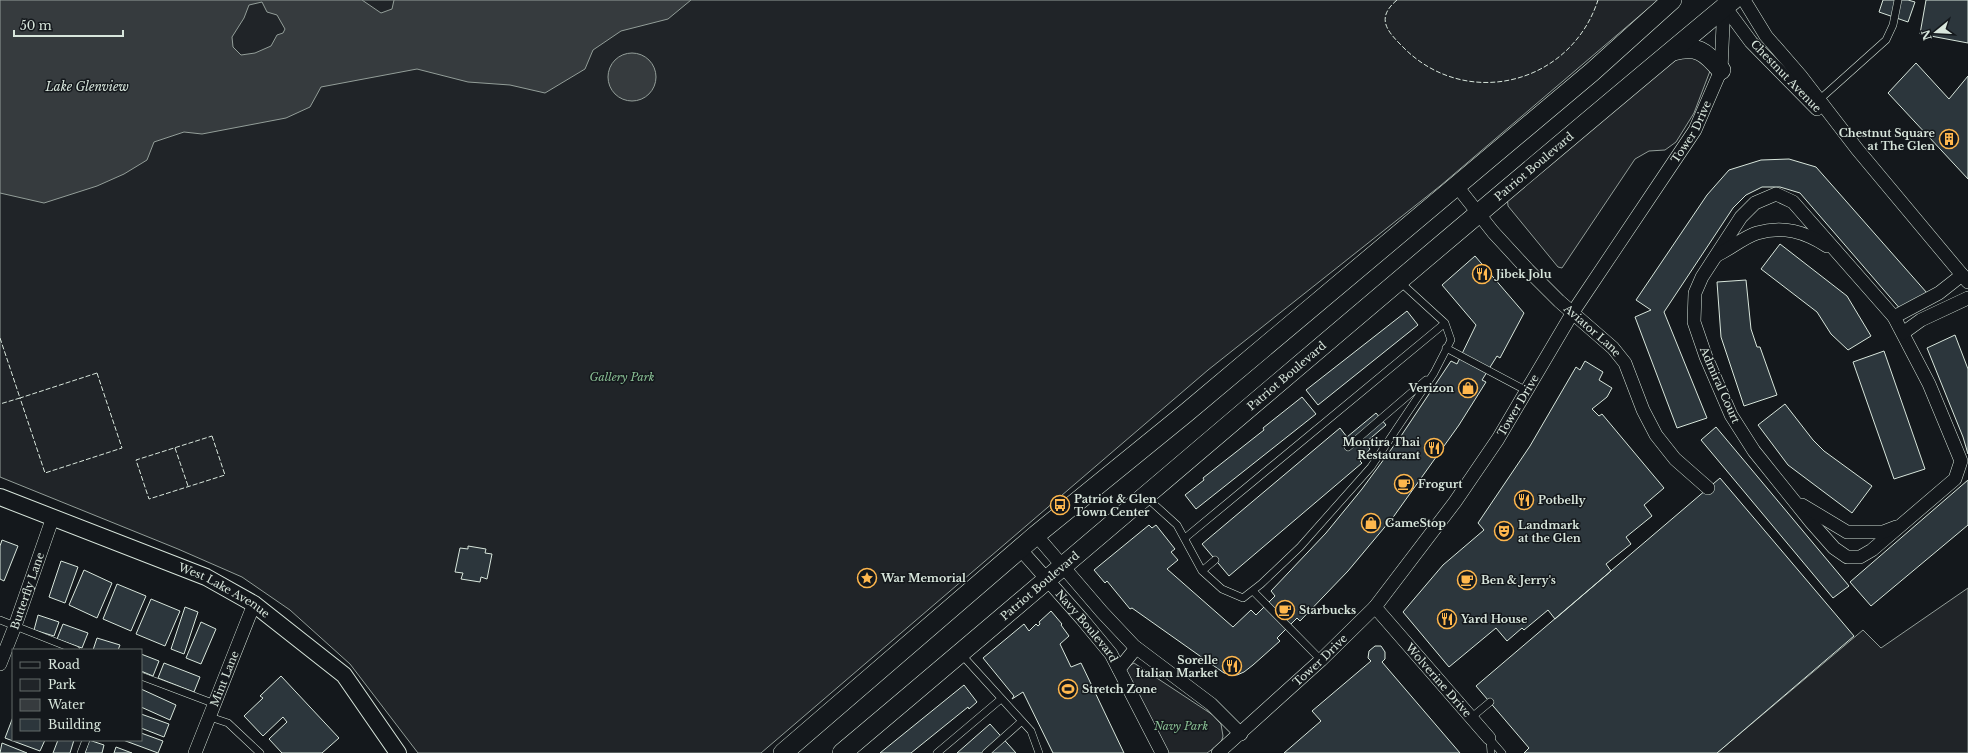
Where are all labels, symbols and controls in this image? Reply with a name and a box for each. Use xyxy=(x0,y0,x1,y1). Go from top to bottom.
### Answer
scale bar xyxy=(14,12,123,38)
north arrow xyxy=(1916,12,1956,52)
text: 50 m xyxy=(20,18,52,33)
text: N xyxy=(1918,27,1935,42)
street label: Chestnut Avenue xyxy=(1748,37,1824,115)
water label: Lake Glenview xyxy=(44,79,129,94)
street label: Tower Drive xyxy=(1668,98,1714,166)
place label: Chestnut Square at The Glen xyxy=(1839,126,1936,153)
building icon: Chestnut Square at The Glen xyxy=(1938,128,1960,150)
street label: Patriot Boulevard xyxy=(1491,129,1577,204)
restaurant icon: Jibek Jolu xyxy=(1471,263,1493,285)
place label: Jibek Jolu xyxy=(1494,267,1552,281)
street label: Aviator Lane xyxy=(1560,301,1624,359)
street label: Patriot Boulevard xyxy=(1244,338,1329,413)
street label: Admiral Court xyxy=(1696,344,1743,426)
park label: Gallery Park xyxy=(590,370,655,384)
street label: Tower Drive xyxy=(1494,372,1542,439)
shop icon: Verizon xyxy=(1457,377,1479,399)
place label: Verizon xyxy=(1408,381,1454,395)
place label: Montira Thai Restaurant xyxy=(1343,435,1421,462)
restaurant icon: Montira Thai Restaurant xyxy=(1423,437,1445,459)
cafe icon: Frogurt xyxy=(1393,473,1415,495)
place label: Frogurt xyxy=(1418,477,1463,491)
restaurant icon: Potbelly xyxy=(1513,489,1535,511)
place label: Patriot & Glen Town Center xyxy=(1074,492,1157,519)
place label: Potbelly xyxy=(1538,493,1587,507)
bus stop icon: Patriot & Glen Town Center xyxy=(1049,494,1071,516)
shop icon: GameStop xyxy=(1360,512,1382,534)
place label: GameStop xyxy=(1385,516,1446,530)
place label: Landmark at the Glen xyxy=(1518,518,1581,545)
theatre icon: Landmark at the Glen xyxy=(1493,520,1515,542)
street label: Patriot Boulevard xyxy=(997,548,1083,623)
street label: Butterfly Lane xyxy=(7,550,47,631)
street label: West Lake Avenue xyxy=(175,560,272,621)
place icon: War Memorial xyxy=(856,567,878,589)
cafe icon: Ben & Jerry's xyxy=(1456,569,1478,591)
place label: War Memorial xyxy=(880,571,966,585)
place label: Ben & Jerry's xyxy=(1481,573,1556,587)
street label: Navy Boulevard xyxy=(1053,587,1121,665)
cafe icon: Starbucks xyxy=(1274,599,1296,621)
place label: Starbucks xyxy=(1299,603,1356,617)
restaurant icon: Yard House xyxy=(1436,608,1458,630)
place label: Yard House xyxy=(1460,612,1528,626)
street label: Tower Drive xyxy=(1290,631,1350,689)
street label: Wolverine Drive xyxy=(1402,640,1475,720)
legend xyxy=(12,649,142,741)
street label: Mint Lane xyxy=(207,649,242,708)
place label: Sorelle Italian Market xyxy=(1136,653,1219,680)
restaurant icon: Sorelle Italian Market xyxy=(1221,655,1243,677)
text: Road xyxy=(48,657,80,672)
text: Park xyxy=(48,677,76,692)
sports icon: Stretch Zone xyxy=(1057,678,1079,700)
place label: Stretch Zone xyxy=(1082,682,1157,696)
text: Water xyxy=(47,697,85,712)
text: Building xyxy=(48,717,102,732)
park label: Navy Park xyxy=(1153,719,1208,733)

